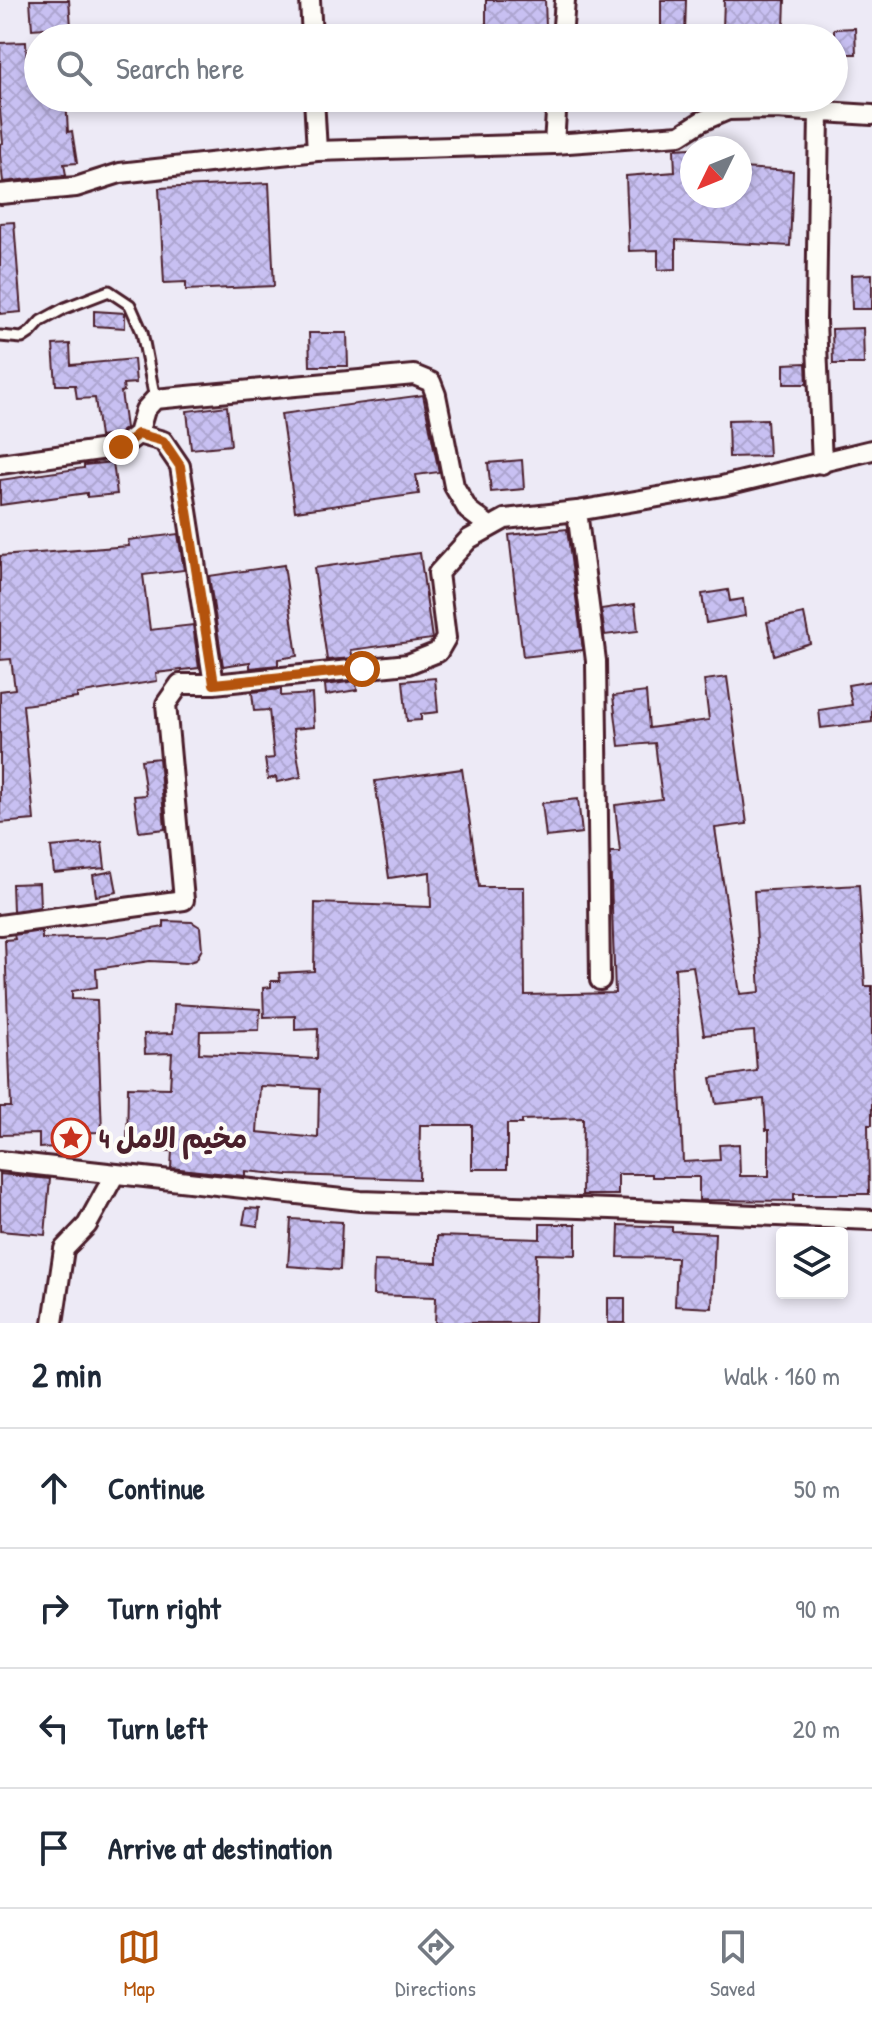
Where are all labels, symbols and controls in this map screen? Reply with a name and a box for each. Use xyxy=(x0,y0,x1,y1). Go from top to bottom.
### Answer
search box xyxy=(24,24,848,112)
icon: search xyxy=(52,46,96,90)
text: Search here xyxy=(116,48,244,88)
north arrow xyxy=(680,136,752,208)
route end xyxy=(103,429,139,465)
route start xyxy=(344,651,380,687)
place icon: مخيم الامل 4 xyxy=(50,1117,92,1159)
place label: مخيم الامل 4 xyxy=(99,1119,247,1160)
map controls xyxy=(776,1227,848,1299)
button: layers xyxy=(776,1227,848,1299)
text: 2 min xyxy=(32,1352,102,1398)
text: Walk · 160 m xyxy=(724,1358,840,1393)
icon: ahead xyxy=(32,1466,76,1510)
text: Continue xyxy=(108,1468,205,1508)
text: 50 m xyxy=(794,1471,840,1506)
icon: right xyxy=(32,1586,76,1630)
text: Turn right xyxy=(108,1588,221,1628)
text: 90 m xyxy=(795,1591,840,1626)
icon: left xyxy=(32,1706,76,1750)
text: Turn left xyxy=(108,1708,207,1748)
text: 20 m xyxy=(793,1711,840,1746)
icon: arrive xyxy=(32,1826,76,1870)
text: Arrive at destination xyxy=(108,1828,333,1868)
tab: Map xyxy=(117,1925,161,2003)
tab: Directions xyxy=(395,1925,476,2003)
tab: Saved xyxy=(710,1925,755,2003)

